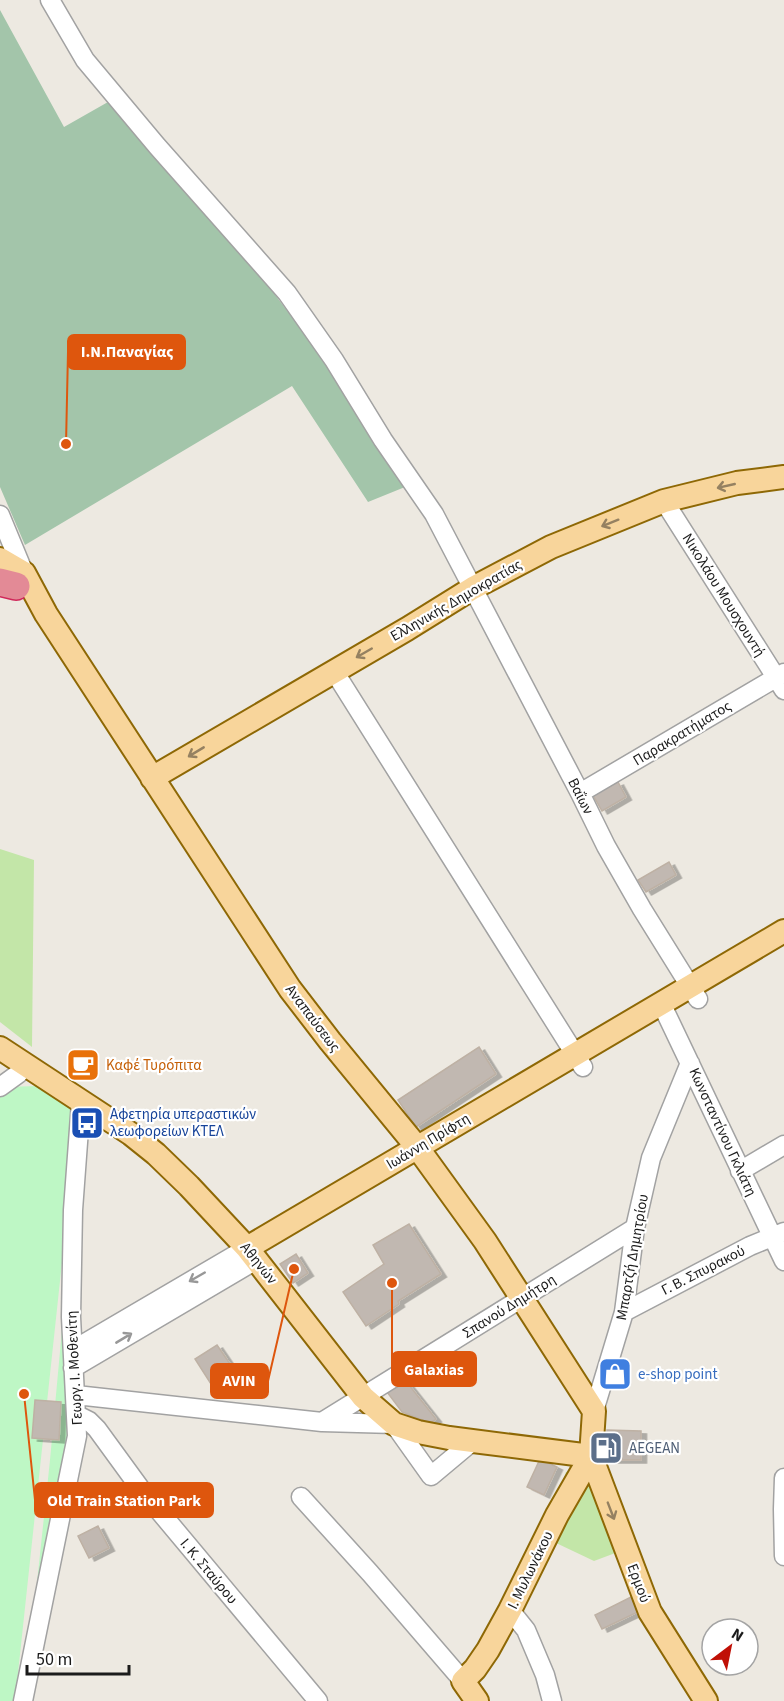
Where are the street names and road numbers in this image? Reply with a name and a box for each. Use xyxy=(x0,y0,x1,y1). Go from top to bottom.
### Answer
street label: Νικολάου Μουσχουντή xyxy=(677,529,770,661)
street label: Ελληνικής Δημοκρατίας xyxy=(387,554,526,647)
street label: Παρακρατήματος xyxy=(629,695,736,771)
street label: Βαΐων xyxy=(562,774,599,818)
street label: Αναπαύσεως xyxy=(280,980,345,1057)
street label: Κωνσταντίνου Γκλιάτη xyxy=(683,1064,762,1200)
street label: Ιωάννη Πρίφτη xyxy=(382,1108,474,1175)
street label: Μπαρτζή Δημητρίου xyxy=(611,1192,654,1322)
street label: Αθηνών xyxy=(235,1238,282,1289)
street label: Γ. Β. Σπυρακού xyxy=(658,1240,749,1301)
street label: Σπανού Δημήτρη xyxy=(458,1269,560,1344)
street label: Γεωργ. Ι. Μοθενίτη xyxy=(61,1310,88,1426)
street label: Ι. Μυλωνάκου xyxy=(502,1527,559,1613)
street label: Ι. Κ. Σταύρου xyxy=(175,1534,242,1609)
street label: Ερμού xyxy=(622,1561,656,1606)

